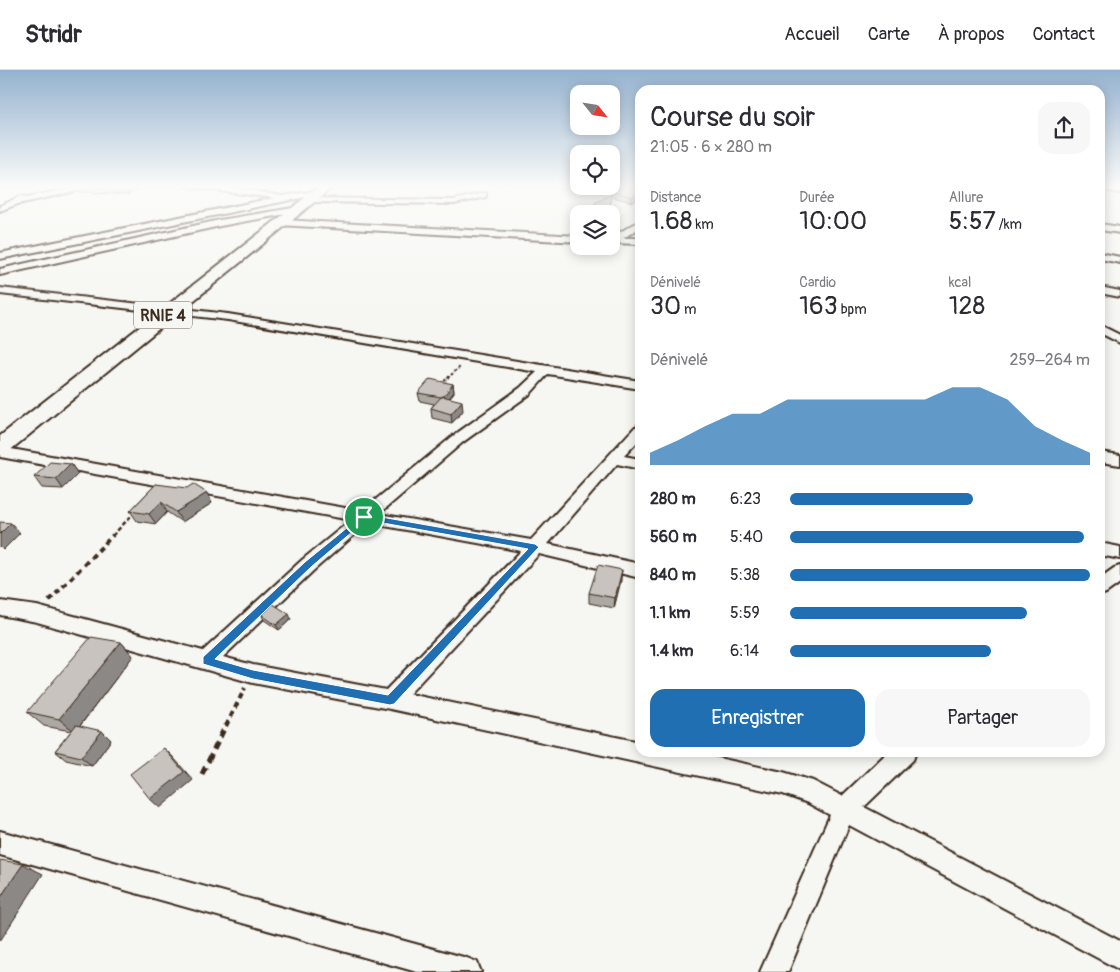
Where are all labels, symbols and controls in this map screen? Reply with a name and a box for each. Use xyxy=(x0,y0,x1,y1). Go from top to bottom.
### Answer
text: Stridr xyxy=(25,20,82,49)
text: Accueil xyxy=(784,23,840,46)
text: Carte xyxy=(868,23,910,46)
text: À propos xyxy=(938,23,1004,46)
text: Contact xyxy=(1032,23,1095,46)
north arrow xyxy=(570,85,620,135)
map controls xyxy=(570,85,620,255)
text: Course du soir xyxy=(650,100,815,135)
button: share xyxy=(1038,102,1090,154)
text: 21:05 · 6 × 280 m xyxy=(650,137,772,157)
button: locate xyxy=(570,145,620,195)
text: Distance xyxy=(650,189,701,206)
text: Durée xyxy=(799,189,834,206)
text: Allure xyxy=(949,189,983,206)
button: layers xyxy=(570,205,620,255)
text: 1.68 xyxy=(650,206,692,237)
text: 10:00 xyxy=(799,206,867,237)
text: 5:57 xyxy=(949,206,996,237)
text: km xyxy=(692,216,714,233)
text: /km xyxy=(996,216,1022,233)
text: Dénivelé xyxy=(650,274,701,291)
text: Cardio xyxy=(799,274,836,291)
text: kcal xyxy=(949,274,971,291)
text: 30 xyxy=(650,291,681,322)
text: 163 xyxy=(799,291,838,322)
text: 128 xyxy=(949,291,985,322)
text: m xyxy=(681,301,697,318)
text: bpm xyxy=(838,301,867,318)
road number: RNIE 4 xyxy=(134,302,192,328)
text: Dénivelé xyxy=(650,350,708,370)
text: 259–264 m xyxy=(1010,350,1090,370)
text: 280 m xyxy=(650,489,696,509)
text: 6:23 xyxy=(730,489,761,509)
pin xyxy=(343,496,385,538)
icon: arrive xyxy=(350,503,378,531)
text: 560 m xyxy=(650,527,697,547)
text: 5:40 xyxy=(730,527,763,547)
text: 840 m xyxy=(650,565,696,585)
text: 5:38 xyxy=(730,565,760,585)
text: 1.1 km xyxy=(650,603,690,623)
text: 5:59 xyxy=(730,603,760,623)
text: 1.4 km xyxy=(650,641,693,661)
text: 6:14 xyxy=(730,641,759,661)
button: Enregistrer xyxy=(650,689,865,747)
button: Partager xyxy=(875,689,1090,747)

